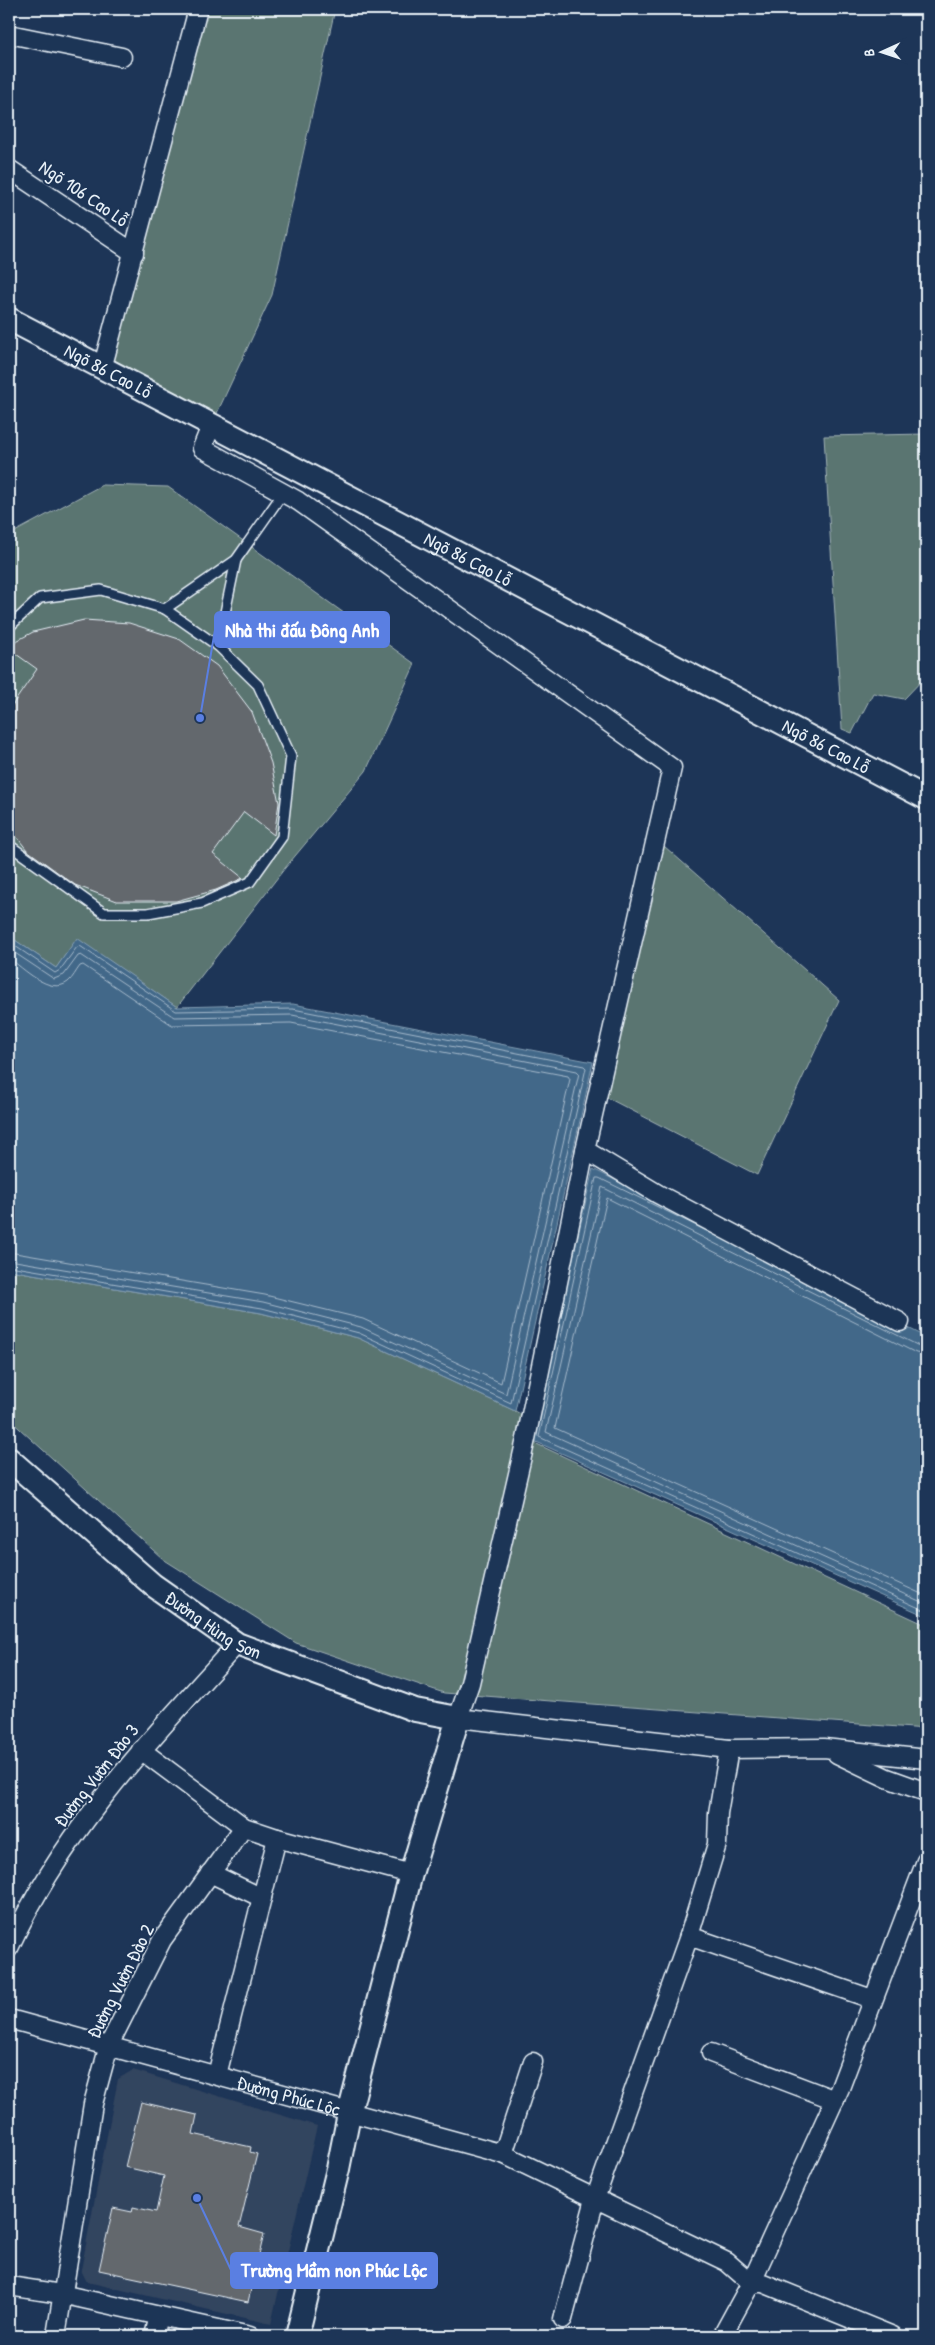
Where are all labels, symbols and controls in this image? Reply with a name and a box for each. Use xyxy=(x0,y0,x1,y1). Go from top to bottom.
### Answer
north arrow xyxy=(858,28,908,78)
text: B xyxy=(859,49,878,57)
street label: Ngõ 106 Cao Lỗ xyxy=(34,154,134,233)
street label: Ngõ 86 Cao Lỗ xyxy=(60,337,157,405)
street label: Ngõ 86 Cao Lỗ xyxy=(420,525,517,593)
callout: Nhà thi đấu Đông Anh xyxy=(215,612,389,647)
text: Nhà thi đấu Đông Anh xyxy=(225,616,380,644)
street label: Ngõ 86 Cao Lỗ xyxy=(778,712,875,780)
street label: Đường Hùng Sơn xyxy=(160,1584,265,1665)
street label: Đường Vườn Đào 3 xyxy=(47,1718,145,1832)
street label: Đường Vườn Đào 2 xyxy=(80,1919,160,2043)
street label: Đường Phúc Lộc xyxy=(234,2069,344,2122)
callout: Trường Mầm non Phúc Lộc xyxy=(231,2253,437,2288)
text: Trường Mầm non Phúc Lộc xyxy=(240,2256,428,2284)

